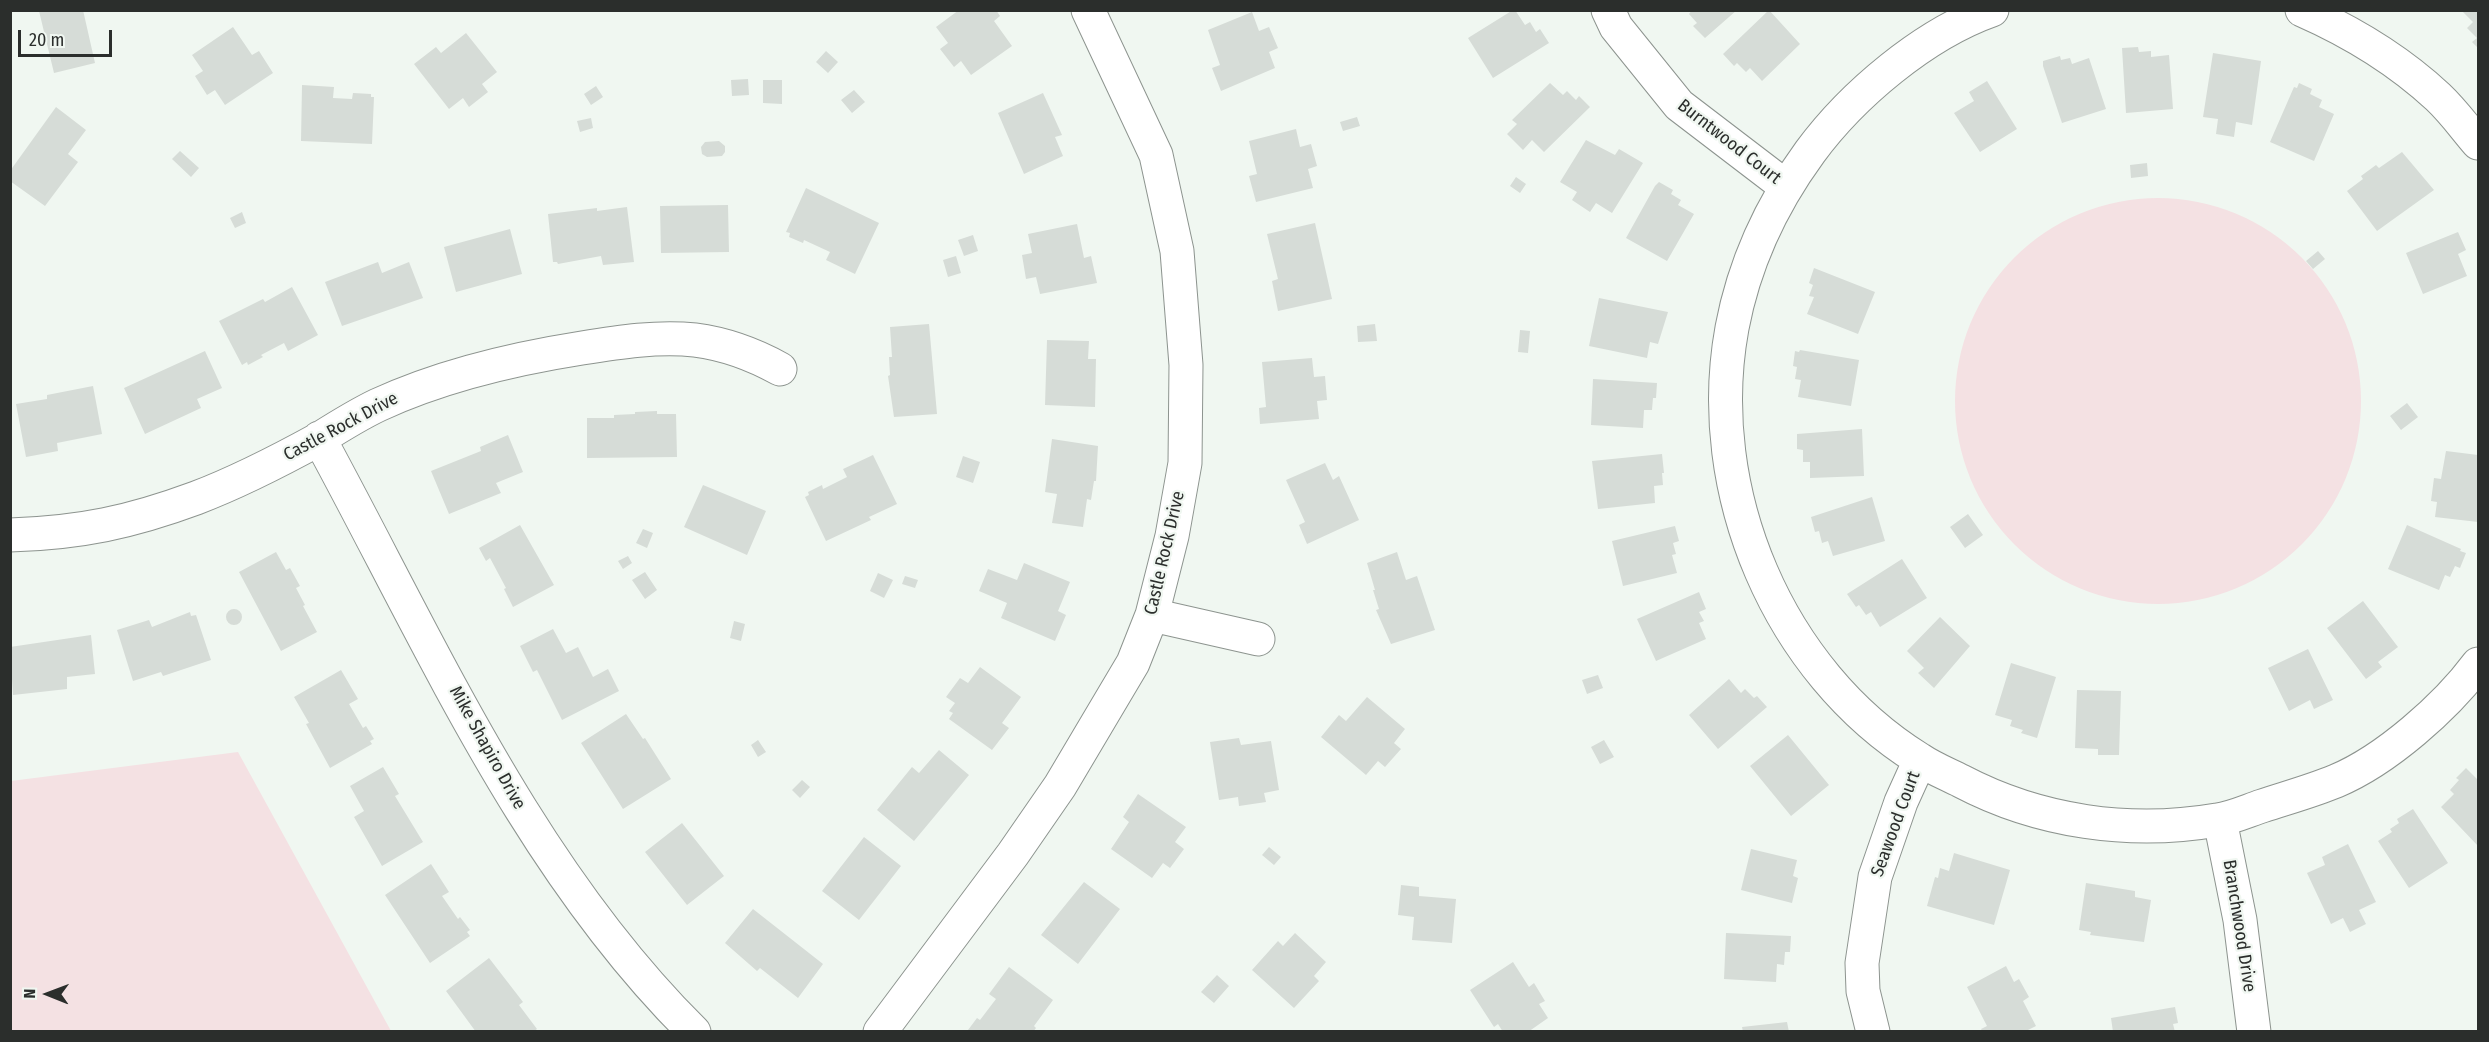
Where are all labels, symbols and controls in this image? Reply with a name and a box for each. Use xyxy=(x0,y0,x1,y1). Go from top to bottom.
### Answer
scale bar xyxy=(21,18,116,56)
text: 20 m xyxy=(29,29,64,51)
street label: Burntwood Court xyxy=(1673,95,1785,189)
street label: Castle Rock Drive xyxy=(280,388,402,466)
street label: Castle Rock Drive xyxy=(1140,489,1190,617)
street label: Mike Shapiro Drive xyxy=(444,683,530,813)
street label: Seawood Court xyxy=(1867,768,1925,880)
street label: Branchwood Drive xyxy=(2218,858,2260,994)
north arrow xyxy=(18,964,78,1024)
text: N xyxy=(20,989,39,999)

